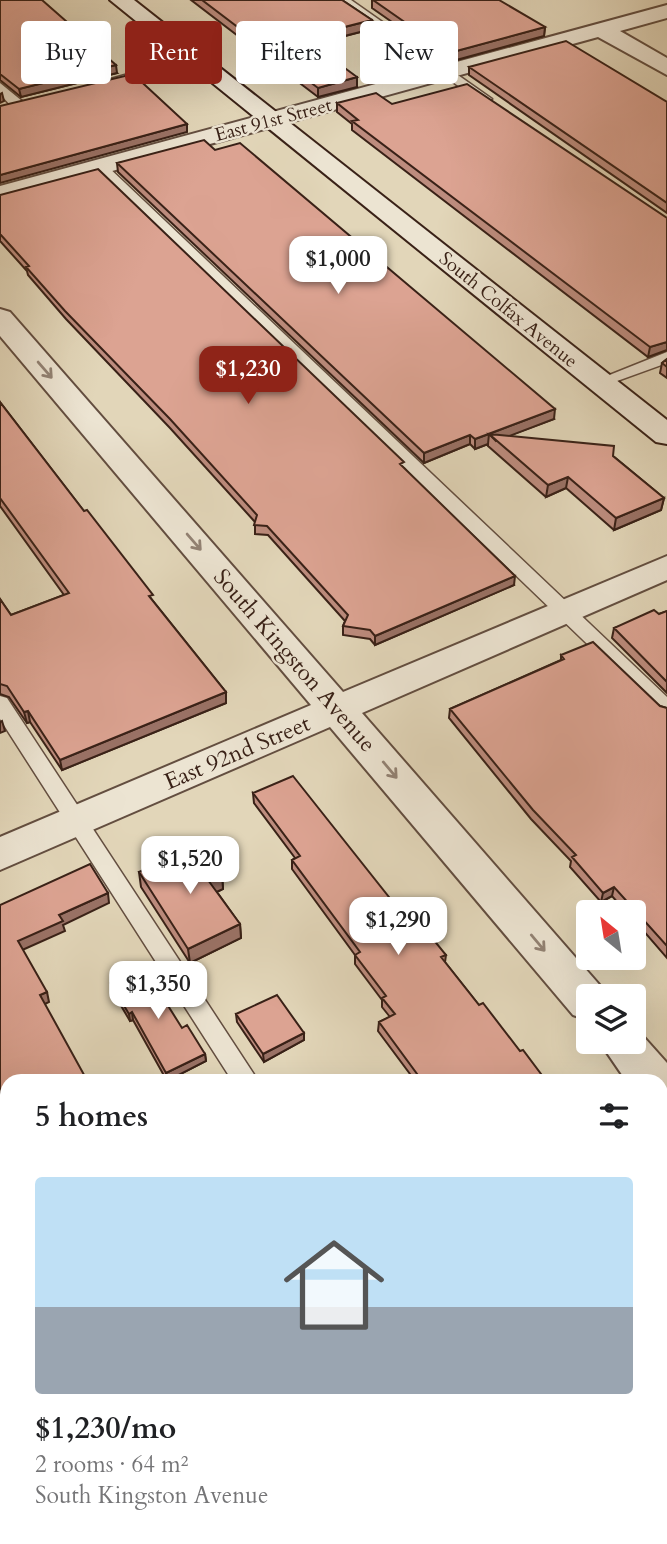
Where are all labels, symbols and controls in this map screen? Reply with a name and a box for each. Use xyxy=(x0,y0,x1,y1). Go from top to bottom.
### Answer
chip: Buy xyxy=(21,21,111,84)
chip: Rent xyxy=(125,21,222,84)
chip: Filters xyxy=(236,21,346,84)
chip: New xyxy=(360,21,458,84)
street label: East 91st Street xyxy=(212,92,335,148)
pin: $1,000 xyxy=(281,236,395,296)
text: $1,000 xyxy=(305,243,371,274)
street label: South Colfax Avenue xyxy=(434,246,583,374)
pin: $1,230 xyxy=(191,346,305,406)
text: $1,230 xyxy=(215,353,281,384)
one-way arrow xyxy=(37,361,53,379)
one-way arrow xyxy=(186,533,202,551)
street label: South Kingston Avenue xyxy=(206,562,383,759)
street label: East 92nd Street xyxy=(159,708,315,797)
one-way arrow xyxy=(382,761,398,779)
pin: $1,520 xyxy=(133,836,247,896)
text: $1,520 xyxy=(157,843,223,874)
pin: $1,290 xyxy=(341,898,455,957)
north arrow xyxy=(576,900,646,970)
map controls xyxy=(576,900,646,1054)
text: $1,290 xyxy=(365,904,431,935)
one-way arrow xyxy=(530,934,545,952)
pin: $1,350 xyxy=(101,962,215,1021)
text: $1,350 xyxy=(125,968,191,999)
button: layers xyxy=(576,984,646,1054)
text: 5 homes xyxy=(35,1096,148,1137)
icon: filters xyxy=(595,1097,633,1135)
icon: home xyxy=(271,1222,397,1348)
text: $1,230/mo xyxy=(35,1408,176,1449)
text: 2 rooms · 64 m² xyxy=(35,1449,188,1480)
text: South Kingston Avenue xyxy=(35,1480,268,1511)

